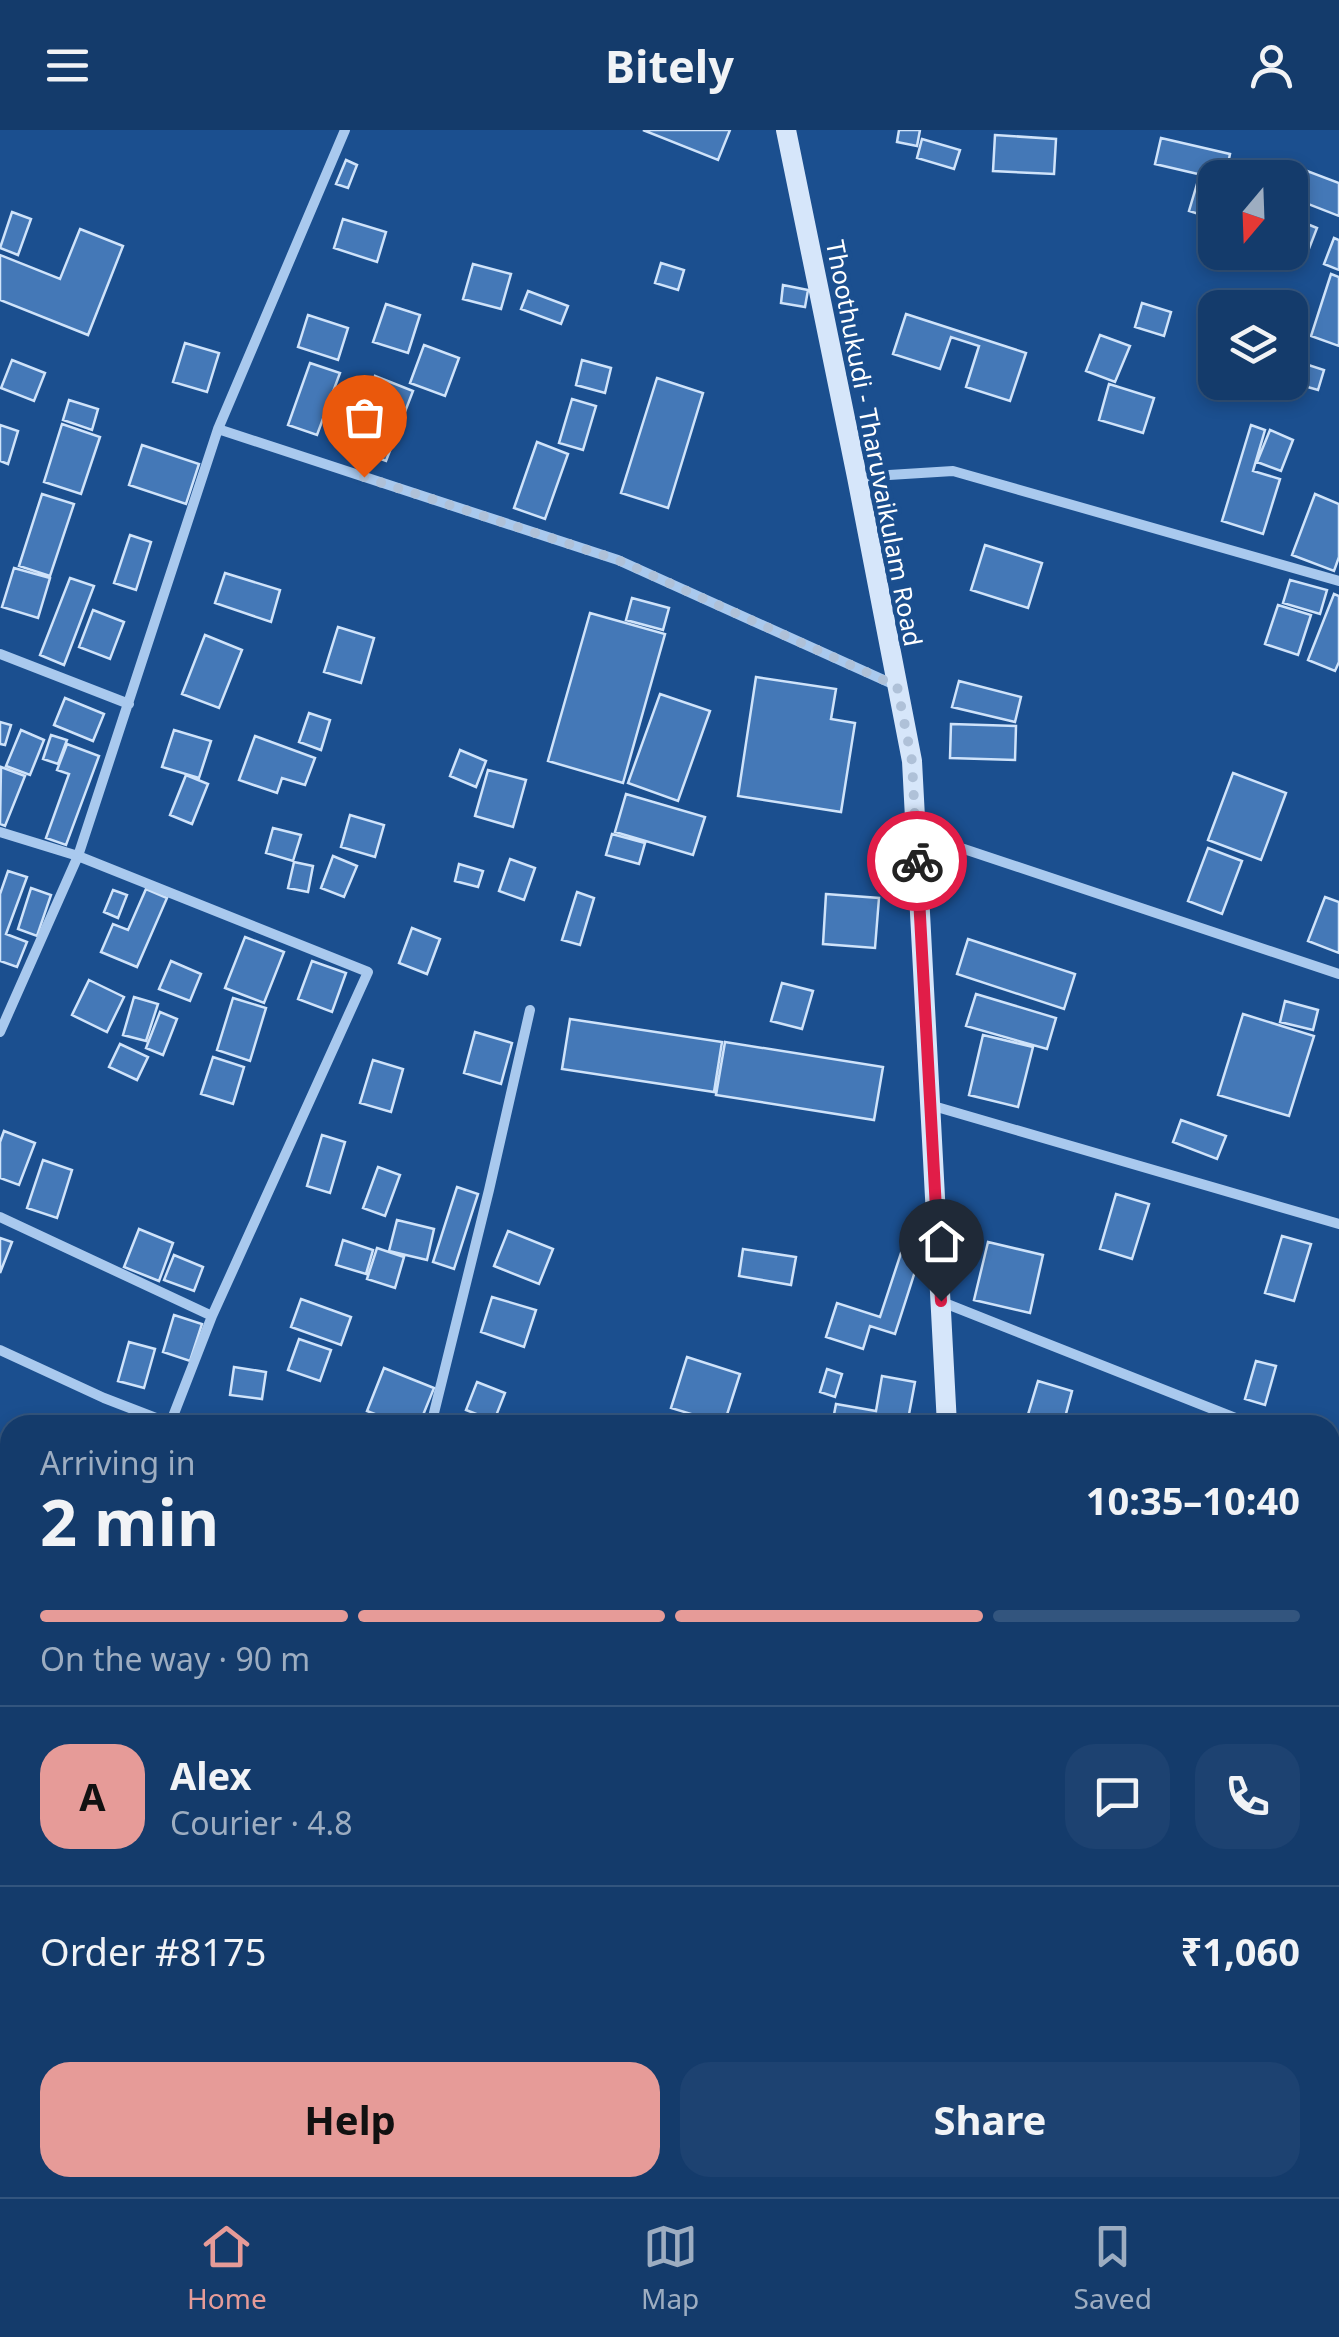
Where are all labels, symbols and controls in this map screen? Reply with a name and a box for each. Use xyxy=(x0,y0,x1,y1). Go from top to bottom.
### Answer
text: Bitely xyxy=(605,35,734,96)
icon: menu xyxy=(40,38,95,93)
icon: person xyxy=(1244,38,1299,93)
north arrow xyxy=(1198,160,1308,270)
map controls xyxy=(1198,160,1308,400)
street label: Thoothukudi - Tharuvaikulam Road xyxy=(819,237,931,649)
button: layers xyxy=(1198,290,1308,400)
pin xyxy=(322,375,407,478)
icon: bag xyxy=(337,390,392,445)
courier xyxy=(867,811,967,911)
icon: bike xyxy=(890,834,945,889)
pin xyxy=(899,1199,984,1302)
icon: home xyxy=(914,1214,969,1269)
text: Arriving in xyxy=(40,1441,195,1484)
text: 10:35–10:40 xyxy=(1086,1474,1300,1526)
text: 2 min xyxy=(40,1477,219,1565)
text: On the way · 90 m xyxy=(40,1637,310,1680)
button: chat xyxy=(1065,1744,1170,1849)
button: phone xyxy=(1195,1744,1300,1849)
text: Alex xyxy=(170,1749,252,1801)
text: A xyxy=(79,1770,106,1822)
text: Courier · 4.8 xyxy=(170,1801,353,1844)
text: Order #8175 xyxy=(40,1925,266,1977)
text: ₹1,060 xyxy=(1180,1925,1300,1977)
button: Help xyxy=(40,2062,660,2177)
button: Share xyxy=(680,2062,1300,2177)
tab: Home xyxy=(187,2219,267,2317)
tab: Map xyxy=(641,2219,699,2317)
tab: Saved xyxy=(1074,2219,1152,2317)

